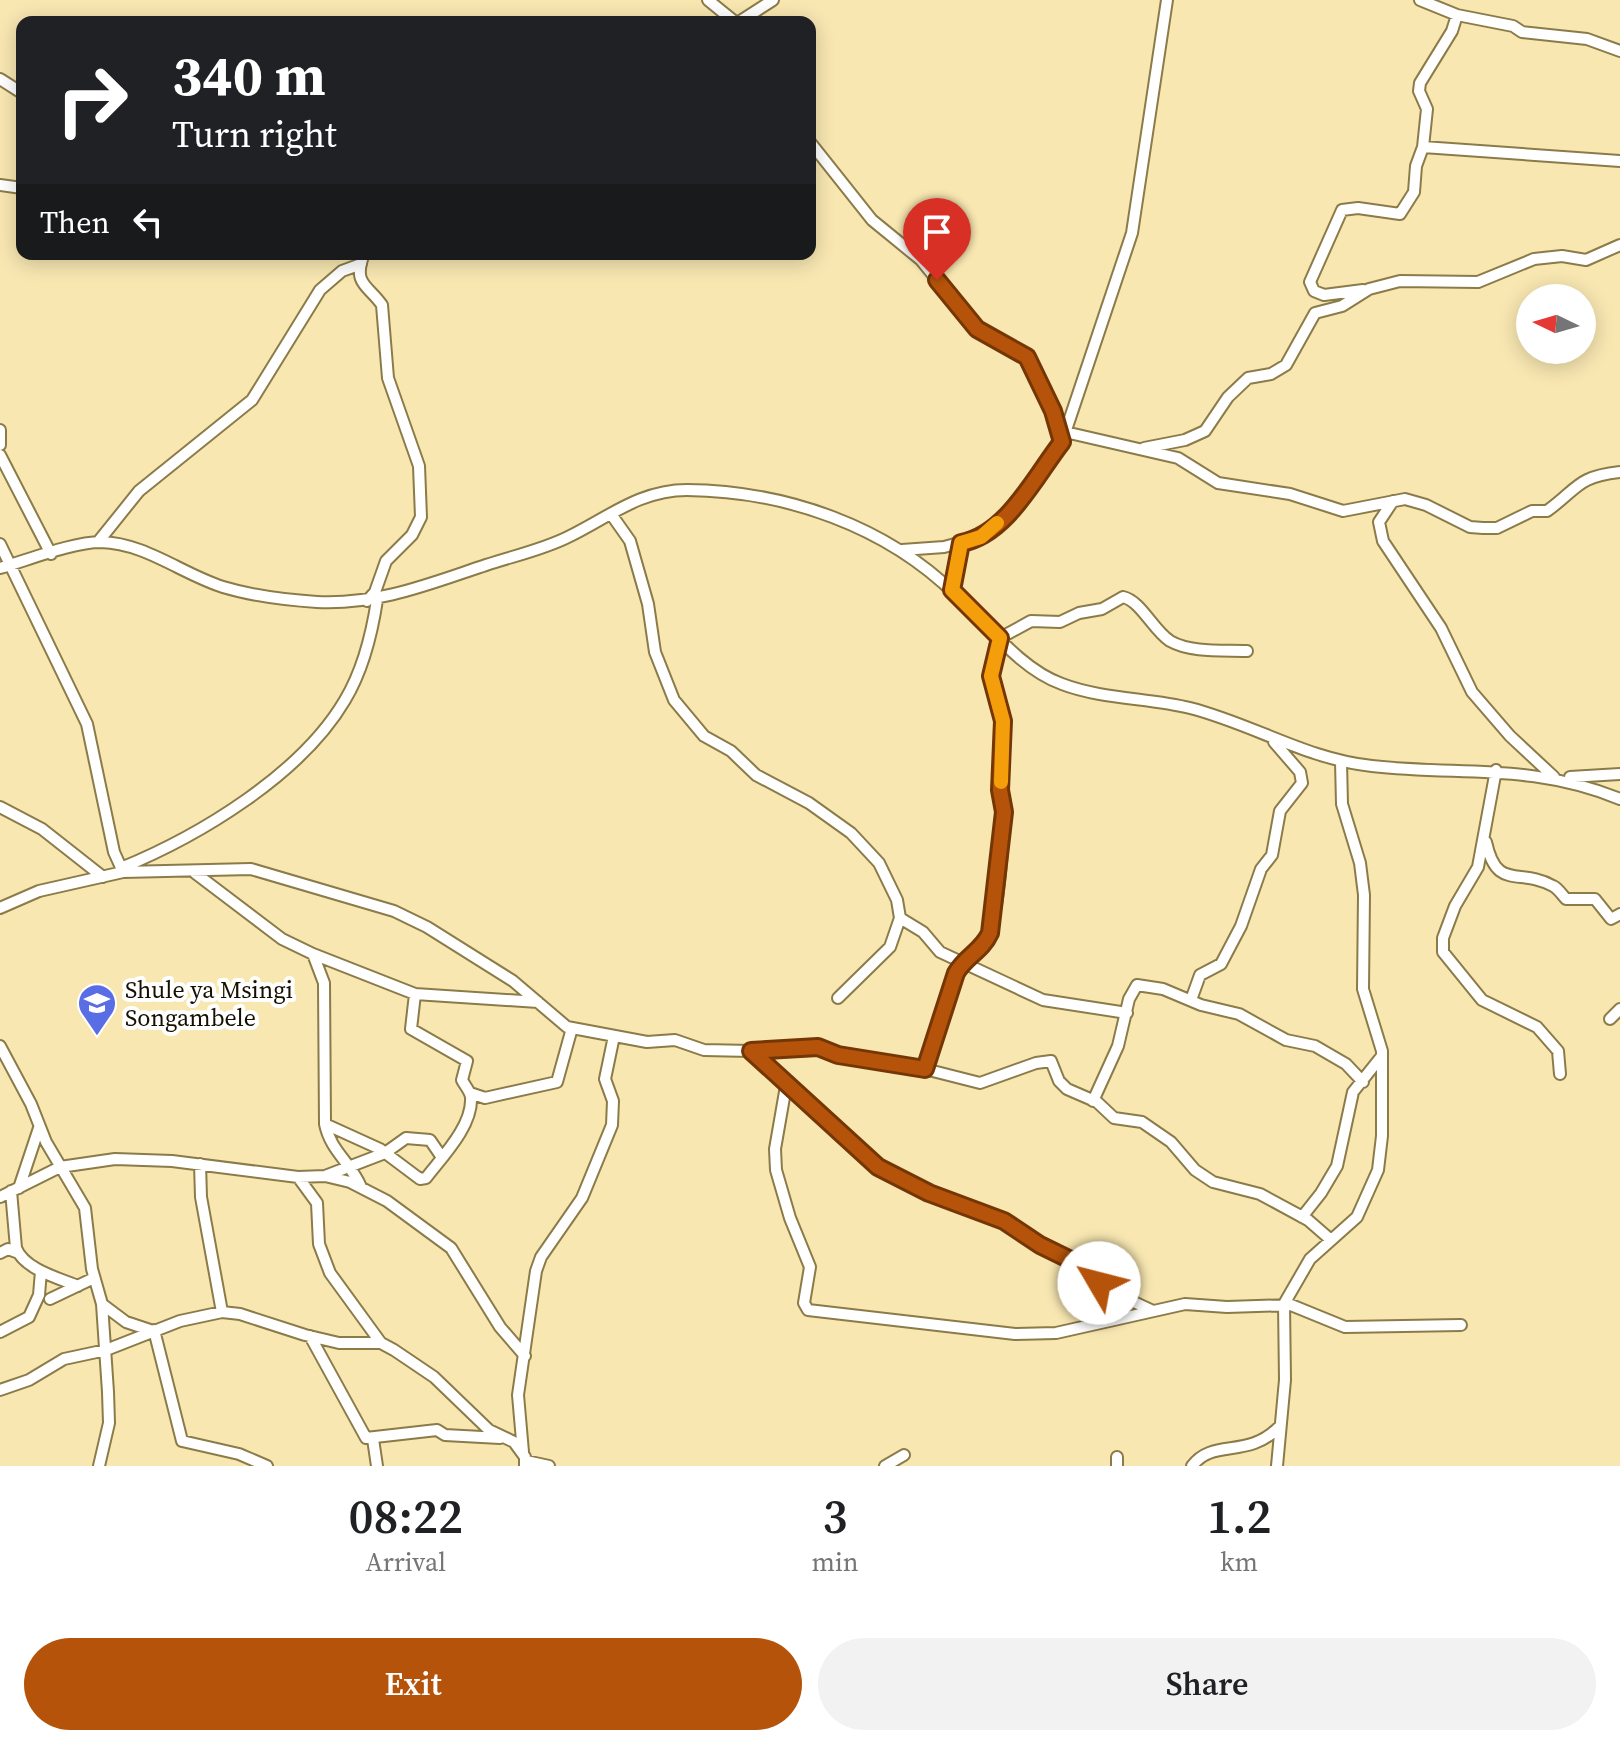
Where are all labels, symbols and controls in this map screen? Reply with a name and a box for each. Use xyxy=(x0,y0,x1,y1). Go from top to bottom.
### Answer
text: 340 m xyxy=(172,37,326,114)
icon: right xyxy=(40,48,144,152)
text: Turn right xyxy=(172,110,337,159)
pin xyxy=(903,198,971,280)
icon: left xyxy=(126,200,170,244)
text: Then xyxy=(40,202,110,243)
icon: arrive xyxy=(915,210,959,254)
north arrow xyxy=(1516,284,1596,364)
map controls xyxy=(1516,284,1596,364)
place label: Shule ya Msingi Songambele xyxy=(125,973,293,1034)
school or university icon: Shule ya Msingi Songambele xyxy=(76,982,118,1037)
position arrow xyxy=(1057,1241,1141,1325)
text: 08:22 xyxy=(349,1483,463,1549)
text: 3 xyxy=(822,1483,847,1549)
text: 1.2 xyxy=(1207,1483,1271,1549)
text: Arrival xyxy=(366,1544,446,1580)
text: min xyxy=(811,1544,858,1580)
text: km xyxy=(1220,1544,1258,1580)
button: Exit xyxy=(24,1638,802,1730)
button: Share xyxy=(818,1638,1596,1730)

